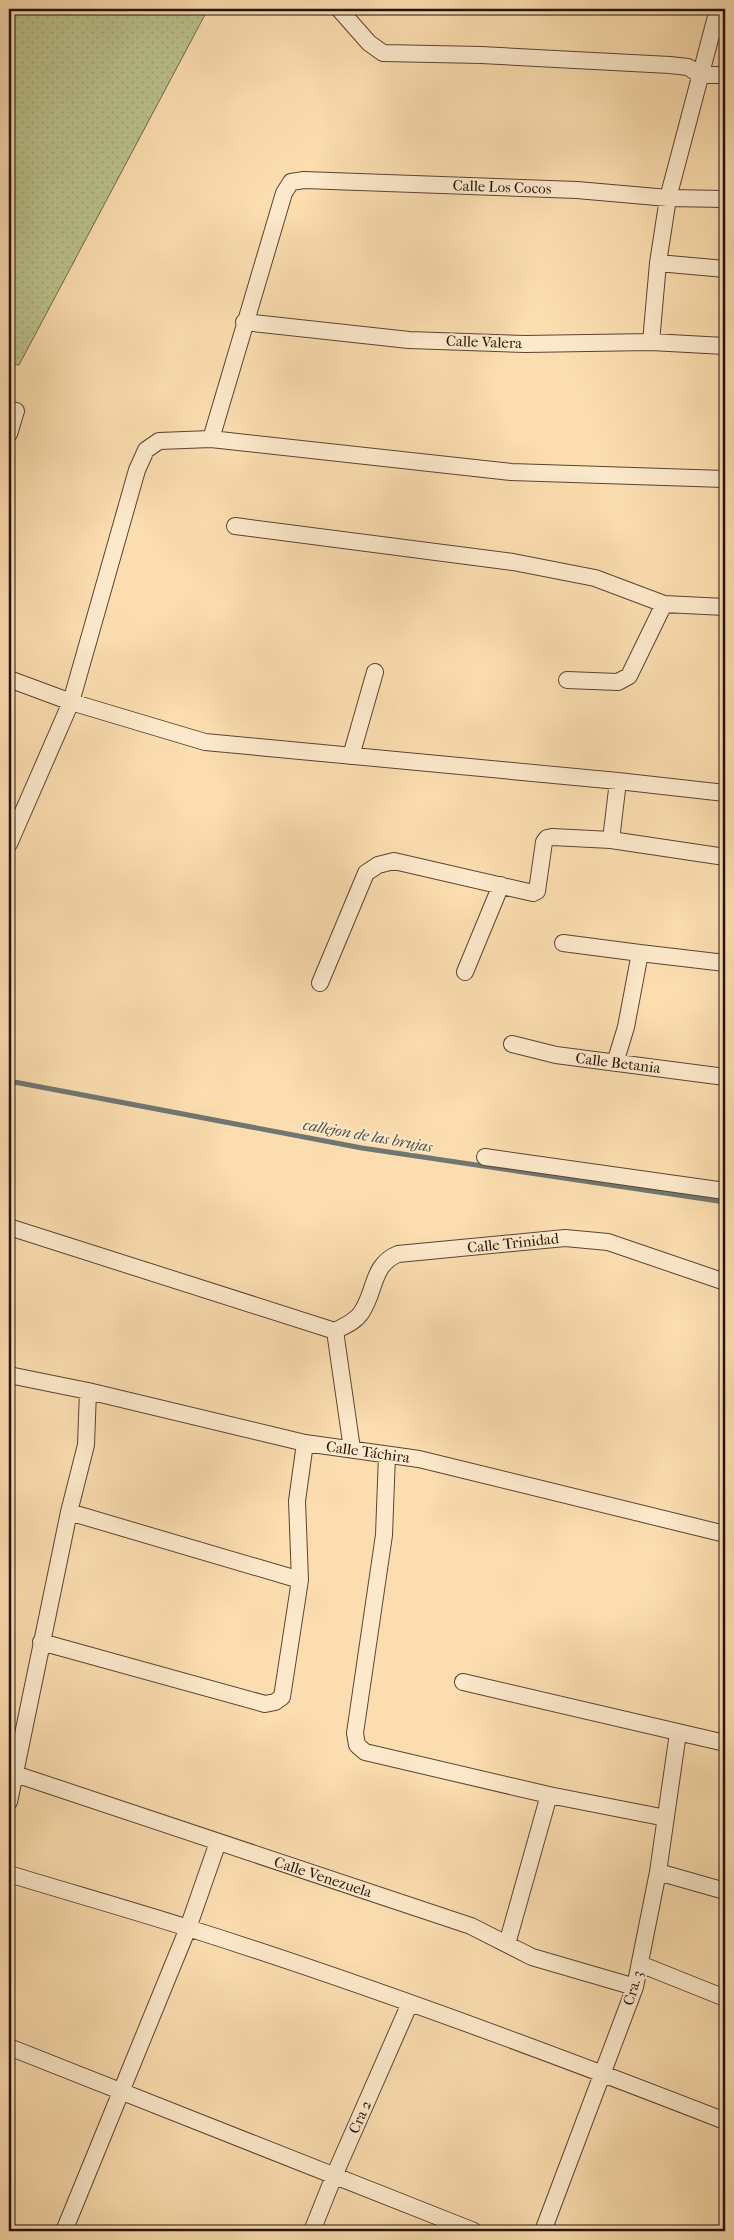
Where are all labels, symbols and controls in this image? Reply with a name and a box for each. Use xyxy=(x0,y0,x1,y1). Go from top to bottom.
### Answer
street label: Calle Los Cocos xyxy=(452,176,552,198)
street label: Calle Valera xyxy=(446,332,524,352)
street label: Calle Betania xyxy=(575,1049,663,1077)
water label: callejon de las brujas xyxy=(302,1115,435,1156)
street label: Calle Trinidad xyxy=(466,1229,561,1257)
street label: Calle Táchira xyxy=(325,1437,412,1467)
street label: Calle Venezuela xyxy=(272,1853,375,1902)
street label: Cra. 3 xyxy=(619,1968,647,2008)
street label: Cra 2 xyxy=(345,2097,375,2136)

